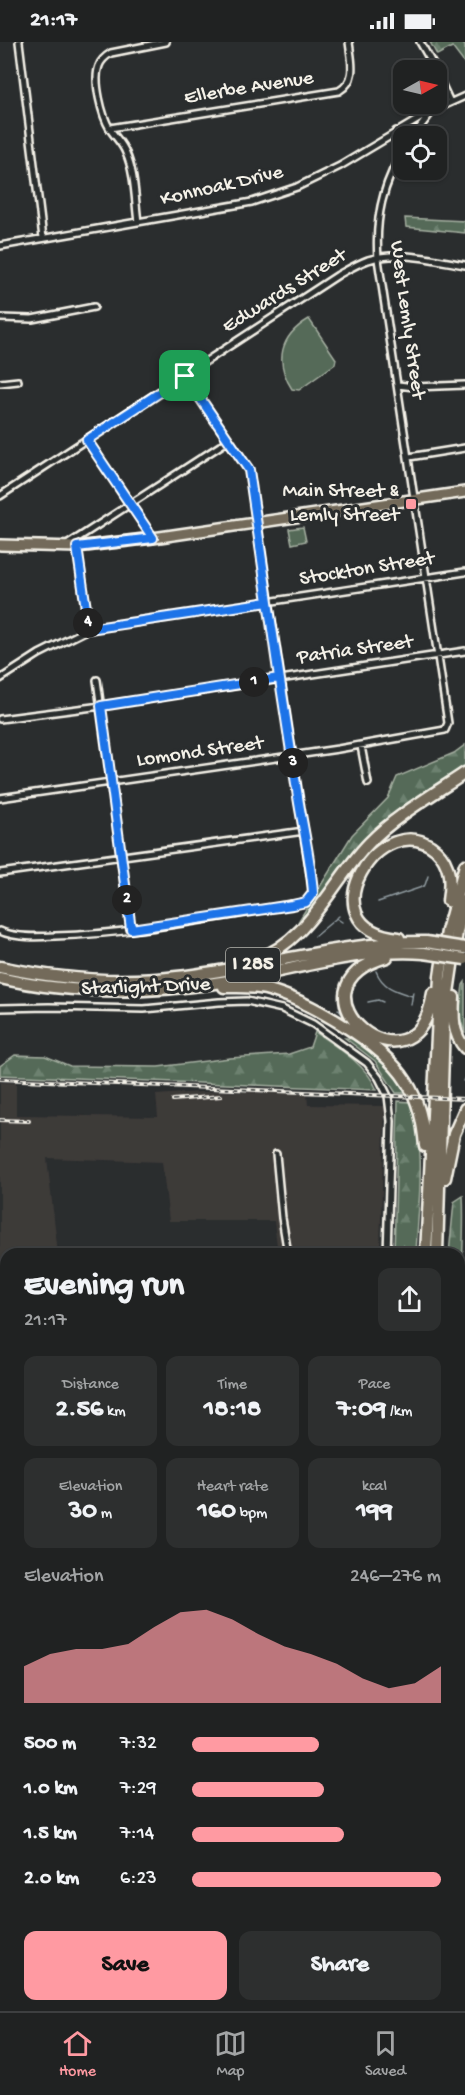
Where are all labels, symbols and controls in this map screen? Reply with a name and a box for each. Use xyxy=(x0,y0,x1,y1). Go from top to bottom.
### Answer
text: 21:17 xyxy=(30,8,77,34)
north arrow xyxy=(393,60,447,114)
map controls xyxy=(393,60,447,180)
street label: Ellerbe Avenue xyxy=(183,66,317,112)
button: locate xyxy=(393,126,447,180)
street label: Konnoak Drive xyxy=(158,160,287,213)
street label: West Lemly Street xyxy=(383,239,430,403)
street label: Edwards Street xyxy=(218,243,354,340)
pin xyxy=(159,350,210,401)
icon: arrive xyxy=(168,359,201,392)
place label: Main Street & Lemly Street xyxy=(283,480,401,529)
marker: Main Street & Lemly Street xyxy=(404,497,418,511)
street label: Stockton Street xyxy=(298,547,439,593)
pin: 4 xyxy=(73,608,103,638)
text: 4 xyxy=(84,613,92,632)
street label: Patria Street xyxy=(295,630,417,672)
pin: 1 xyxy=(239,667,269,697)
text: 1 xyxy=(251,672,257,691)
street label: Lomond Street xyxy=(135,731,267,774)
pin: 3 xyxy=(278,748,308,778)
text: 3 xyxy=(289,753,297,772)
pin: 2 xyxy=(112,885,142,915)
text: 2 xyxy=(123,890,131,909)
road number: I 285 xyxy=(226,948,280,982)
street label: Starlight Drive xyxy=(81,973,212,1003)
text: Evening run xyxy=(24,1268,184,1306)
button: share xyxy=(378,1268,441,1331)
text: 21:17 xyxy=(24,1310,67,1333)
text: Distance xyxy=(62,1376,119,1395)
text: Time xyxy=(218,1376,247,1395)
text: Pace xyxy=(359,1376,390,1395)
text: 2.56 xyxy=(55,1395,103,1426)
text: 18:18 xyxy=(204,1395,261,1426)
text: 7:09 xyxy=(337,1395,386,1426)
text: km xyxy=(103,1403,126,1422)
text: /km xyxy=(386,1403,412,1422)
text: Elevation xyxy=(59,1478,122,1497)
text: Heart rate xyxy=(197,1478,268,1497)
text: kcal xyxy=(362,1478,387,1497)
text: 30 xyxy=(69,1497,97,1528)
text: 160 xyxy=(198,1497,236,1528)
text: 199 xyxy=(356,1497,393,1528)
text: m xyxy=(97,1505,112,1524)
text: bpm xyxy=(236,1505,267,1524)
text: Elevation xyxy=(24,1566,104,1589)
text: 246–276 m xyxy=(350,1566,441,1589)
text: 500 m xyxy=(24,1733,76,1756)
text: 7:32 xyxy=(120,1733,157,1756)
text: 1.0 km xyxy=(24,1778,78,1801)
text: 7:29 xyxy=(120,1778,157,1801)
text: 1.5 km xyxy=(24,1823,77,1846)
text: 7:14 xyxy=(120,1823,154,1846)
text: 2.0 km xyxy=(24,1868,79,1891)
text: 6:23 xyxy=(120,1868,157,1891)
button: Save xyxy=(24,1931,227,2000)
button: Share xyxy=(239,1931,441,2000)
tab: Home xyxy=(59,2027,96,2082)
tab: Map xyxy=(214,2027,247,2082)
tab: Saved xyxy=(365,2027,406,2082)

